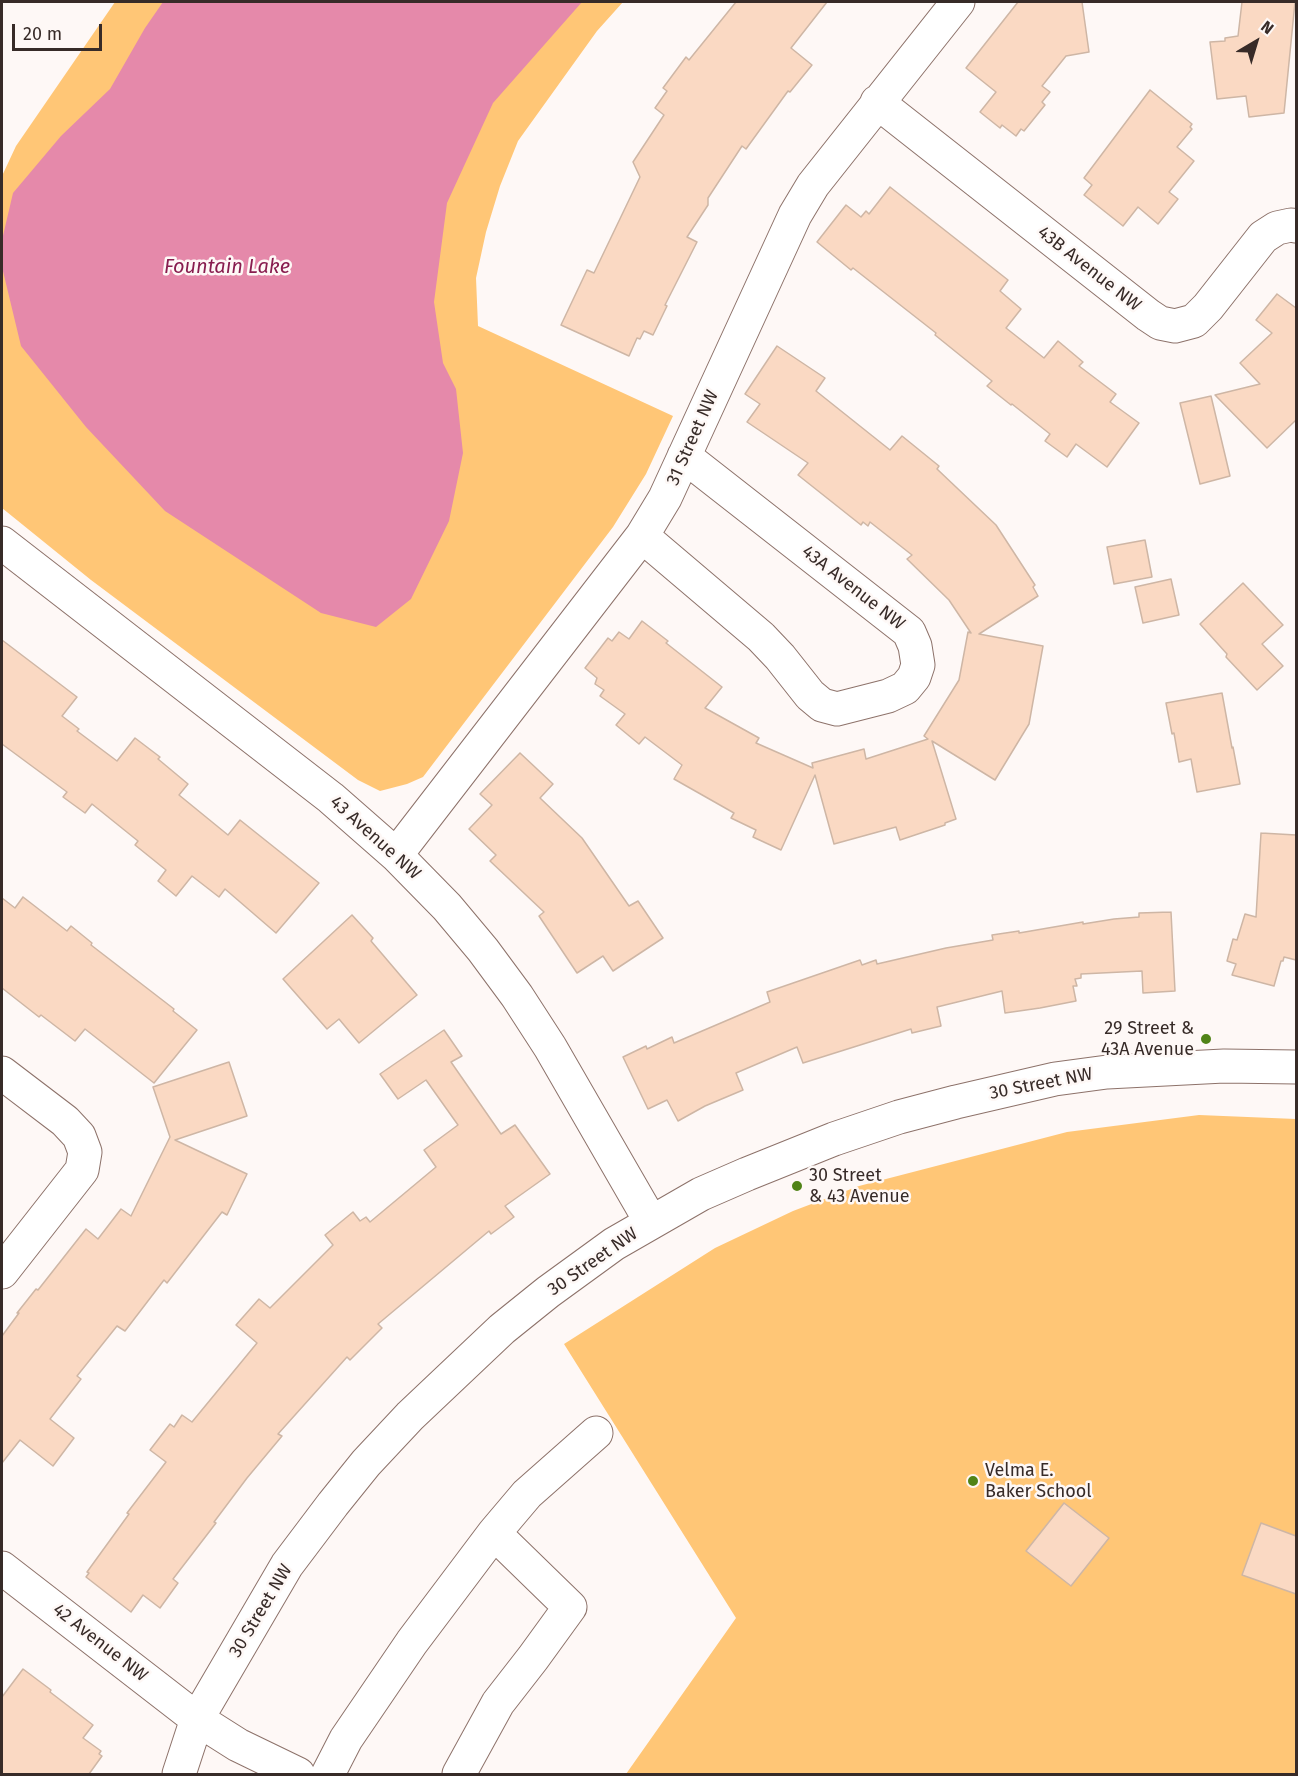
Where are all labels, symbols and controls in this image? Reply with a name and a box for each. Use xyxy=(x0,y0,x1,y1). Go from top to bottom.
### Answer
scale bar xyxy=(15,12,105,50)
north arrow xyxy=(1226,12,1286,72)
text: N xyxy=(1257,17,1277,38)
text: 20 m xyxy=(23,23,62,45)
street label: 43B Avenue NW xyxy=(1033,222,1145,316)
water label: Fountain Lake xyxy=(164,255,290,279)
street label: 31 Street NW xyxy=(662,387,724,489)
street label: 43A Avenue NW xyxy=(797,541,909,635)
street label: 43 Avenue NW xyxy=(325,792,425,884)
place label: 29 Street & 43A Avenue xyxy=(1101,1018,1194,1060)
marker: 29 Street & 43A Avenue xyxy=(1199,1032,1213,1046)
street label: 30 Street NW xyxy=(988,1063,1094,1105)
place label: 30 Street & 43 Avenue xyxy=(809,1165,910,1208)
marker: 30 Street & 43 Avenue xyxy=(790,1179,804,1193)
street label: 30 Street NW xyxy=(544,1223,642,1301)
place label: Velma E. Baker School xyxy=(985,1460,1092,1502)
marker: Velma E. Baker School xyxy=(966,1474,980,1488)
street label: 30 Street NW xyxy=(225,1561,297,1661)
street label: 42 Avenue NW xyxy=(48,1599,152,1687)

